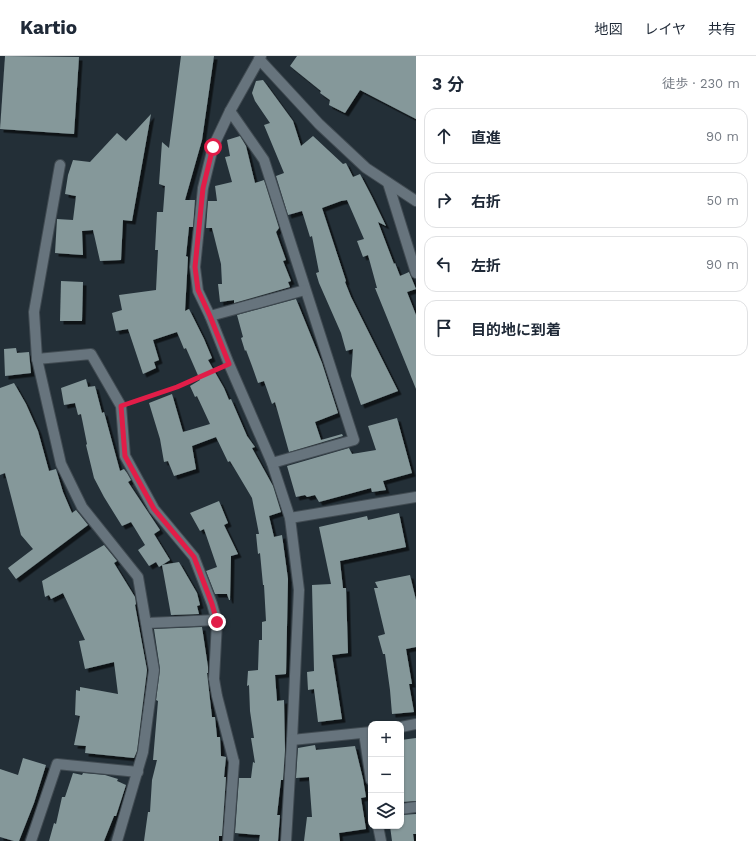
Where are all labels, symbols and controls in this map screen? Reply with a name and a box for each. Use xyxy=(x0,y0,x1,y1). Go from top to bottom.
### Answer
text: Kartio xyxy=(20,16,77,39)
text: 地図 xyxy=(594,21,622,37)
text: レイヤ xyxy=(644,21,686,37)
text: 共有 xyxy=(708,21,736,37)
text: 3 分 xyxy=(432,74,464,94)
text: 徒歩 · 230 m xyxy=(662,76,740,91)
icon: ahead xyxy=(433,125,455,147)
text: 直進 xyxy=(471,129,501,147)
text: 90 m xyxy=(706,129,739,144)
route start xyxy=(204,138,222,156)
icon: right xyxy=(433,189,455,211)
text: 右折 xyxy=(471,193,501,211)
text: 50 m xyxy=(707,193,739,208)
icon: left xyxy=(433,253,455,275)
text: 左折 xyxy=(471,257,501,275)
text: 90 m xyxy=(706,257,739,272)
icon: arrive xyxy=(433,317,455,339)
text: 目的地に到着 xyxy=(471,321,561,339)
route end xyxy=(208,613,226,631)
map controls xyxy=(368,721,404,829)
button: + xyxy=(368,721,404,757)
button: − xyxy=(368,757,404,793)
button: layers xyxy=(368,793,404,829)

